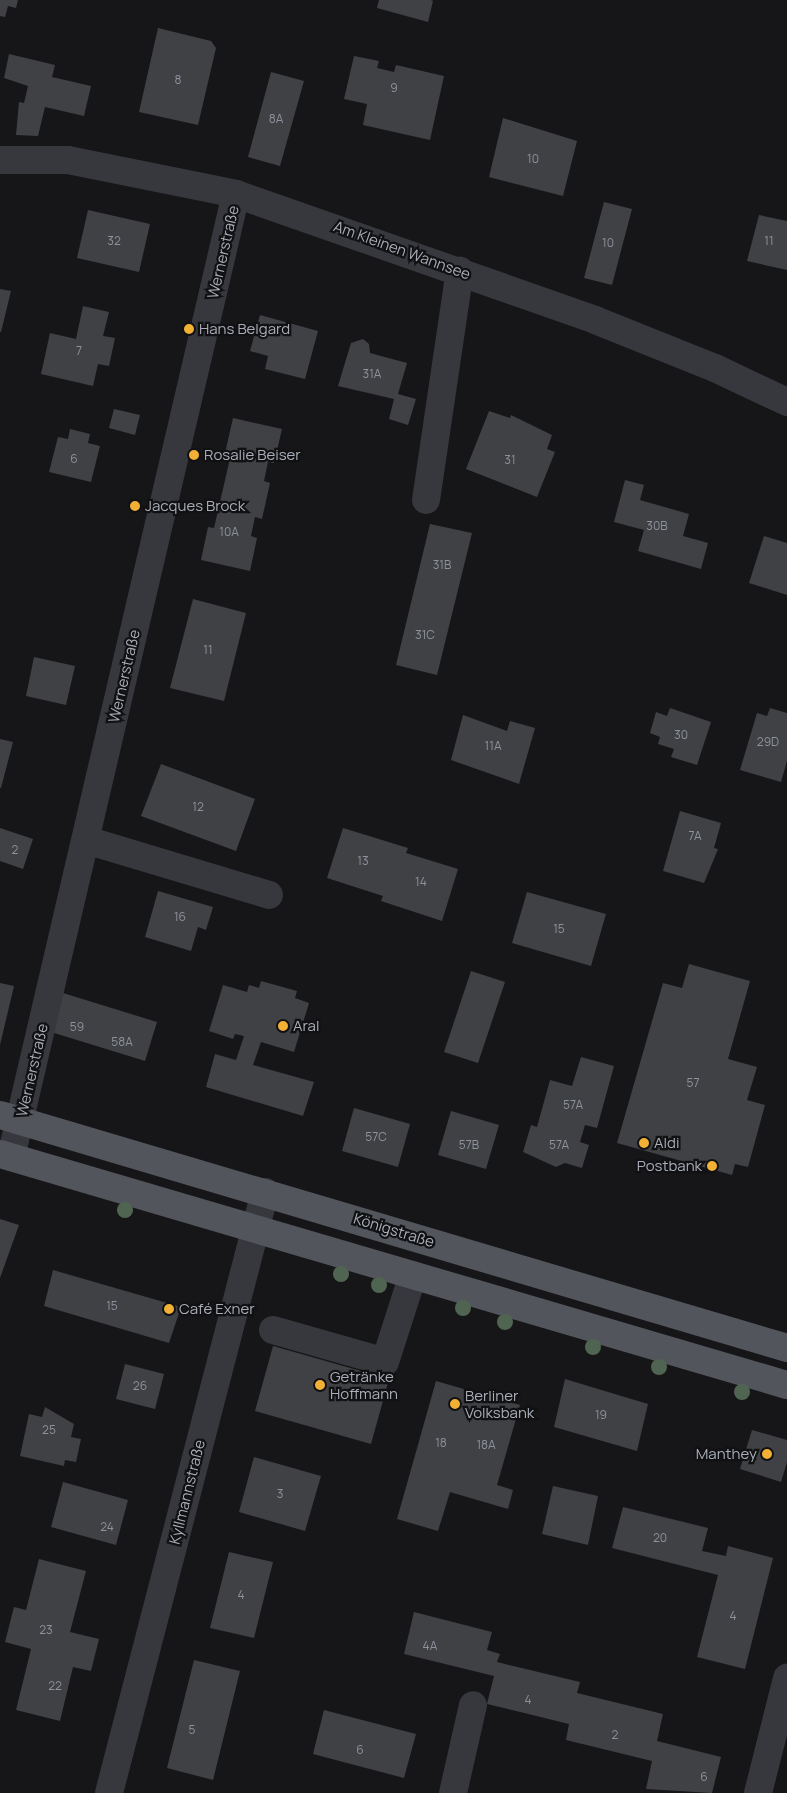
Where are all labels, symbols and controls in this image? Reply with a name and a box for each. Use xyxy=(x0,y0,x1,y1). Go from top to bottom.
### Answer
house number: 8 xyxy=(175,73,181,87)
house number: 9 xyxy=(390,81,398,95)
house number: 8A xyxy=(269,112,283,126)
house number: 10 xyxy=(527,152,539,166)
street label: Wernerstraße xyxy=(204,204,242,300)
street label: Am Kleinen Wannsee xyxy=(331,217,473,283)
house number: 32 xyxy=(107,234,121,248)
house number: 11 xyxy=(764,234,774,248)
house number: 10 xyxy=(602,236,614,250)
place label: Hans Belgard xyxy=(199,320,290,338)
marker: Hans Belgard xyxy=(183,323,195,335)
house number: 7 xyxy=(76,344,82,358)
house number: 31A xyxy=(363,367,381,381)
place label: Rosalie Beiser xyxy=(204,446,301,464)
marker: Rosalie Beiser xyxy=(188,449,200,461)
house number: 6 xyxy=(70,452,78,466)
house number: 31 xyxy=(504,453,516,467)
place label: Jacques Brock xyxy=(145,497,245,515)
marker: Jacques Brock xyxy=(129,500,141,512)
house number: 30B xyxy=(646,519,668,533)
house number: 10A xyxy=(219,525,239,539)
house number: 31B xyxy=(433,558,451,572)
street label: Wernerstraße xyxy=(105,628,143,724)
house number: 31C xyxy=(415,628,435,642)
house number: 11 xyxy=(203,643,213,657)
house number: 30 xyxy=(674,728,688,742)
house number: 29D xyxy=(757,735,779,749)
house number: 11A xyxy=(485,739,501,753)
house number: 12 xyxy=(192,800,204,814)
house number: 7A xyxy=(688,829,702,843)
house number: 2 xyxy=(12,843,18,857)
house number: 13 xyxy=(357,854,369,868)
house number: 14 xyxy=(415,875,427,889)
house number: 16 xyxy=(174,910,186,924)
house number: 15 xyxy=(553,922,565,936)
place label: Aral xyxy=(293,1017,319,1035)
house number: 59 xyxy=(70,1020,84,1034)
marker: Aral xyxy=(277,1020,289,1032)
street label: Wernerstraße xyxy=(13,1022,51,1118)
house number: 58A xyxy=(111,1035,133,1049)
house number: 57 xyxy=(687,1076,699,1090)
house number: 57A xyxy=(563,1098,583,1112)
house number: 57C xyxy=(365,1130,387,1144)
place label: Aldi xyxy=(654,1134,679,1152)
marker: Aldi xyxy=(638,1137,650,1149)
house number: 57B xyxy=(459,1138,479,1152)
house number: 57A xyxy=(549,1138,569,1152)
place label: Postbank xyxy=(637,1157,702,1175)
marker: Postbank xyxy=(706,1160,718,1172)
street label: Königstraße xyxy=(351,1209,437,1251)
house number: 15 xyxy=(106,1299,118,1313)
place label: Café Exner xyxy=(179,1300,255,1318)
marker: Café Exner xyxy=(163,1303,175,1315)
place label: Getränke Hoffmann xyxy=(330,1367,398,1402)
house number: 26 xyxy=(133,1379,147,1393)
marker: Getränke Hoffmann xyxy=(314,1379,326,1391)
place label: Berliner Volksbank xyxy=(465,1386,534,1421)
marker: Berliner Volksbank xyxy=(449,1398,461,1410)
house number: 19 xyxy=(595,1408,607,1422)
house number: 25 xyxy=(42,1423,56,1437)
house number: 18 xyxy=(435,1436,447,1450)
street label: Kyllmannstraße xyxy=(165,1438,209,1546)
house number: 18A xyxy=(476,1438,496,1452)
place label: Manthey xyxy=(696,1445,757,1463)
marker: Manthey xyxy=(761,1448,773,1460)
house number: 3 xyxy=(277,1487,283,1501)
house number: 24 xyxy=(100,1520,114,1534)
house number: 20 xyxy=(653,1531,667,1545)
house number: 4 xyxy=(237,1588,245,1602)
house number: 4 xyxy=(729,1609,737,1623)
house number: 23 xyxy=(39,1623,53,1637)
house number: 4A xyxy=(423,1639,437,1653)
house number: 22 xyxy=(48,1679,62,1693)
house number: 4 xyxy=(524,1693,532,1707)
house number: 5 xyxy=(189,1723,195,1737)
house number: 2 xyxy=(612,1728,618,1742)
house number: 6 xyxy=(356,1743,364,1757)
house number: 6 xyxy=(700,1770,708,1784)

